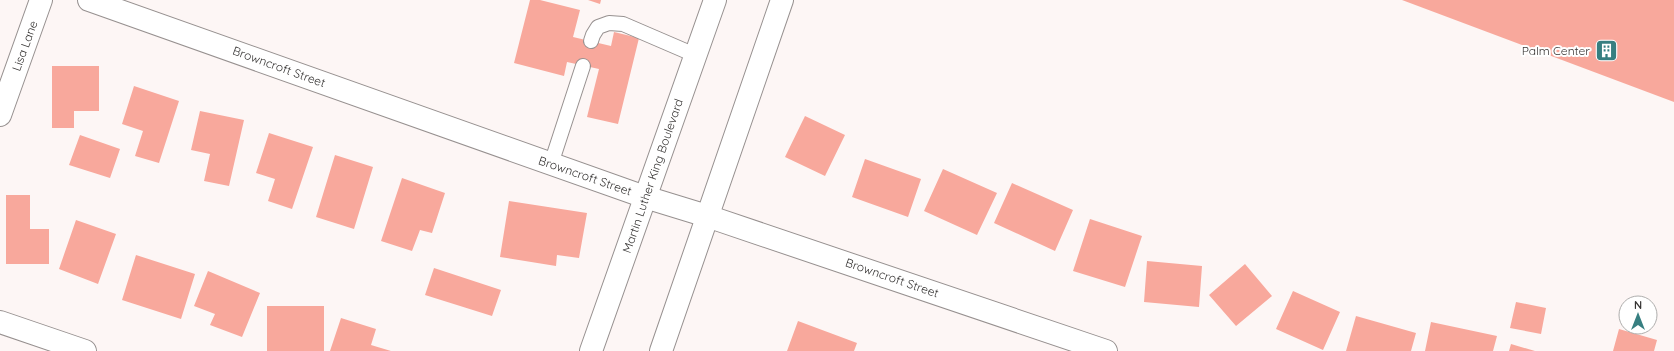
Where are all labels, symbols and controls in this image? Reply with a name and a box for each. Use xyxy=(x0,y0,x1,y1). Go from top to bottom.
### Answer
street label: Lisa Lane xyxy=(8,18,41,73)
building icon: Palm Center xyxy=(1593,38,1619,64)
street label: Browncroft Street xyxy=(231,43,328,90)
place label: Palm Center xyxy=(1522,43,1590,58)
street label: Martin Luther King Boulevard xyxy=(619,97,686,255)
street label: Browncroft Street xyxy=(537,153,634,199)
street label: Browncroft Street xyxy=(844,255,941,301)
north arrow xyxy=(1618,295,1658,335)
text: N xyxy=(1634,298,1642,312)

